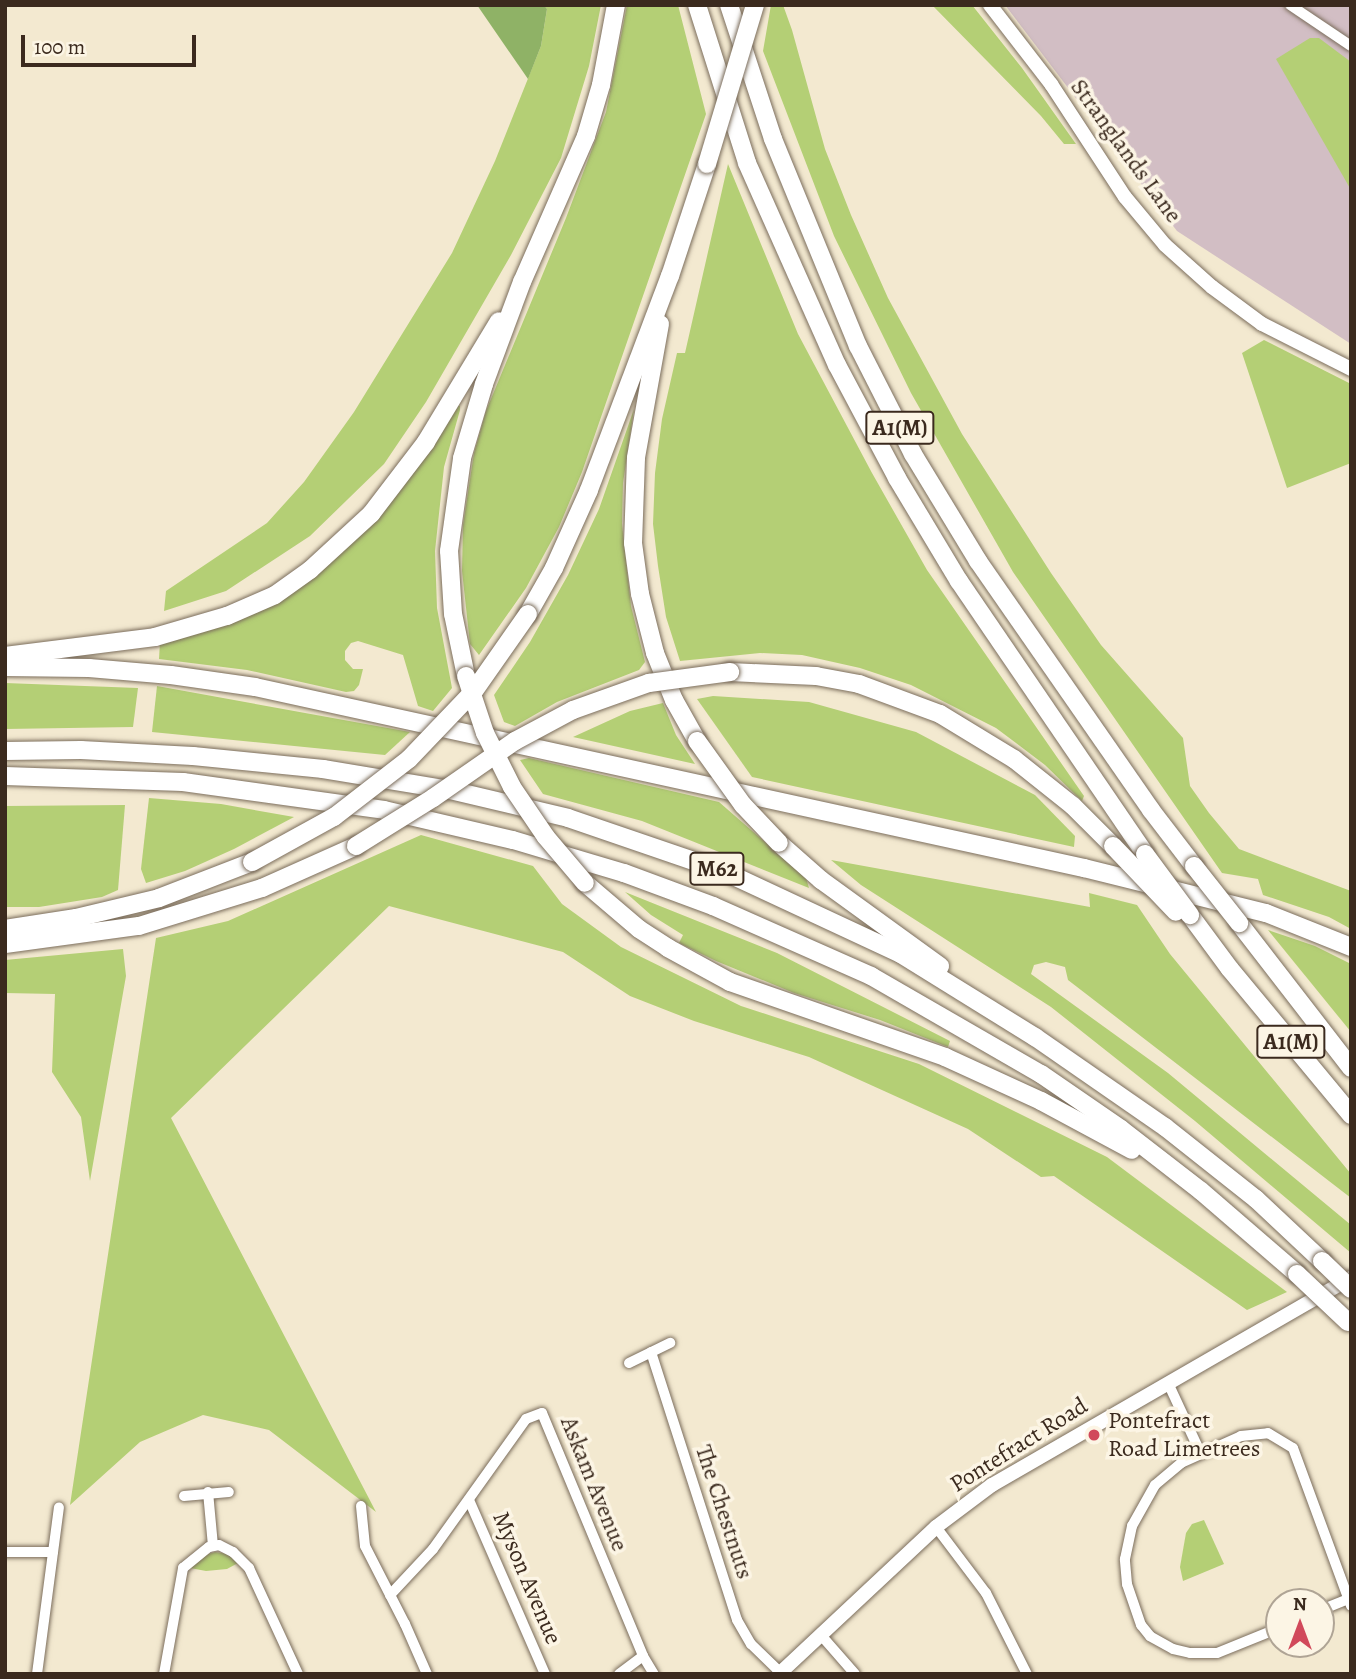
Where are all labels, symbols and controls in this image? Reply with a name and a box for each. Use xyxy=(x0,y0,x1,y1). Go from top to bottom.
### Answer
scale bar xyxy=(24,21,200,65)
text: 100 m xyxy=(34,33,85,61)
street label: Stranglands Lane xyxy=(1064,73,1188,229)
road number: A1(M) xyxy=(865,408,935,448)
road number: M62 xyxy=(689,849,745,888)
road number: A1(M) xyxy=(1256,1023,1326,1062)
street label: Pontefract Road xyxy=(945,1391,1093,1499)
place label: Pontefract Road Limetrees xyxy=(1108,1407,1260,1463)
street label: Askam Avenue xyxy=(554,1413,634,1555)
marker: Pontefract Road Limetrees xyxy=(1086,1427,1102,1443)
street label: The Chestnuts xyxy=(689,1441,759,1583)
street label: Myson Avenue xyxy=(486,1507,568,1649)
north arrow xyxy=(1265,1588,1335,1658)
text: N xyxy=(1293,1591,1307,1617)

